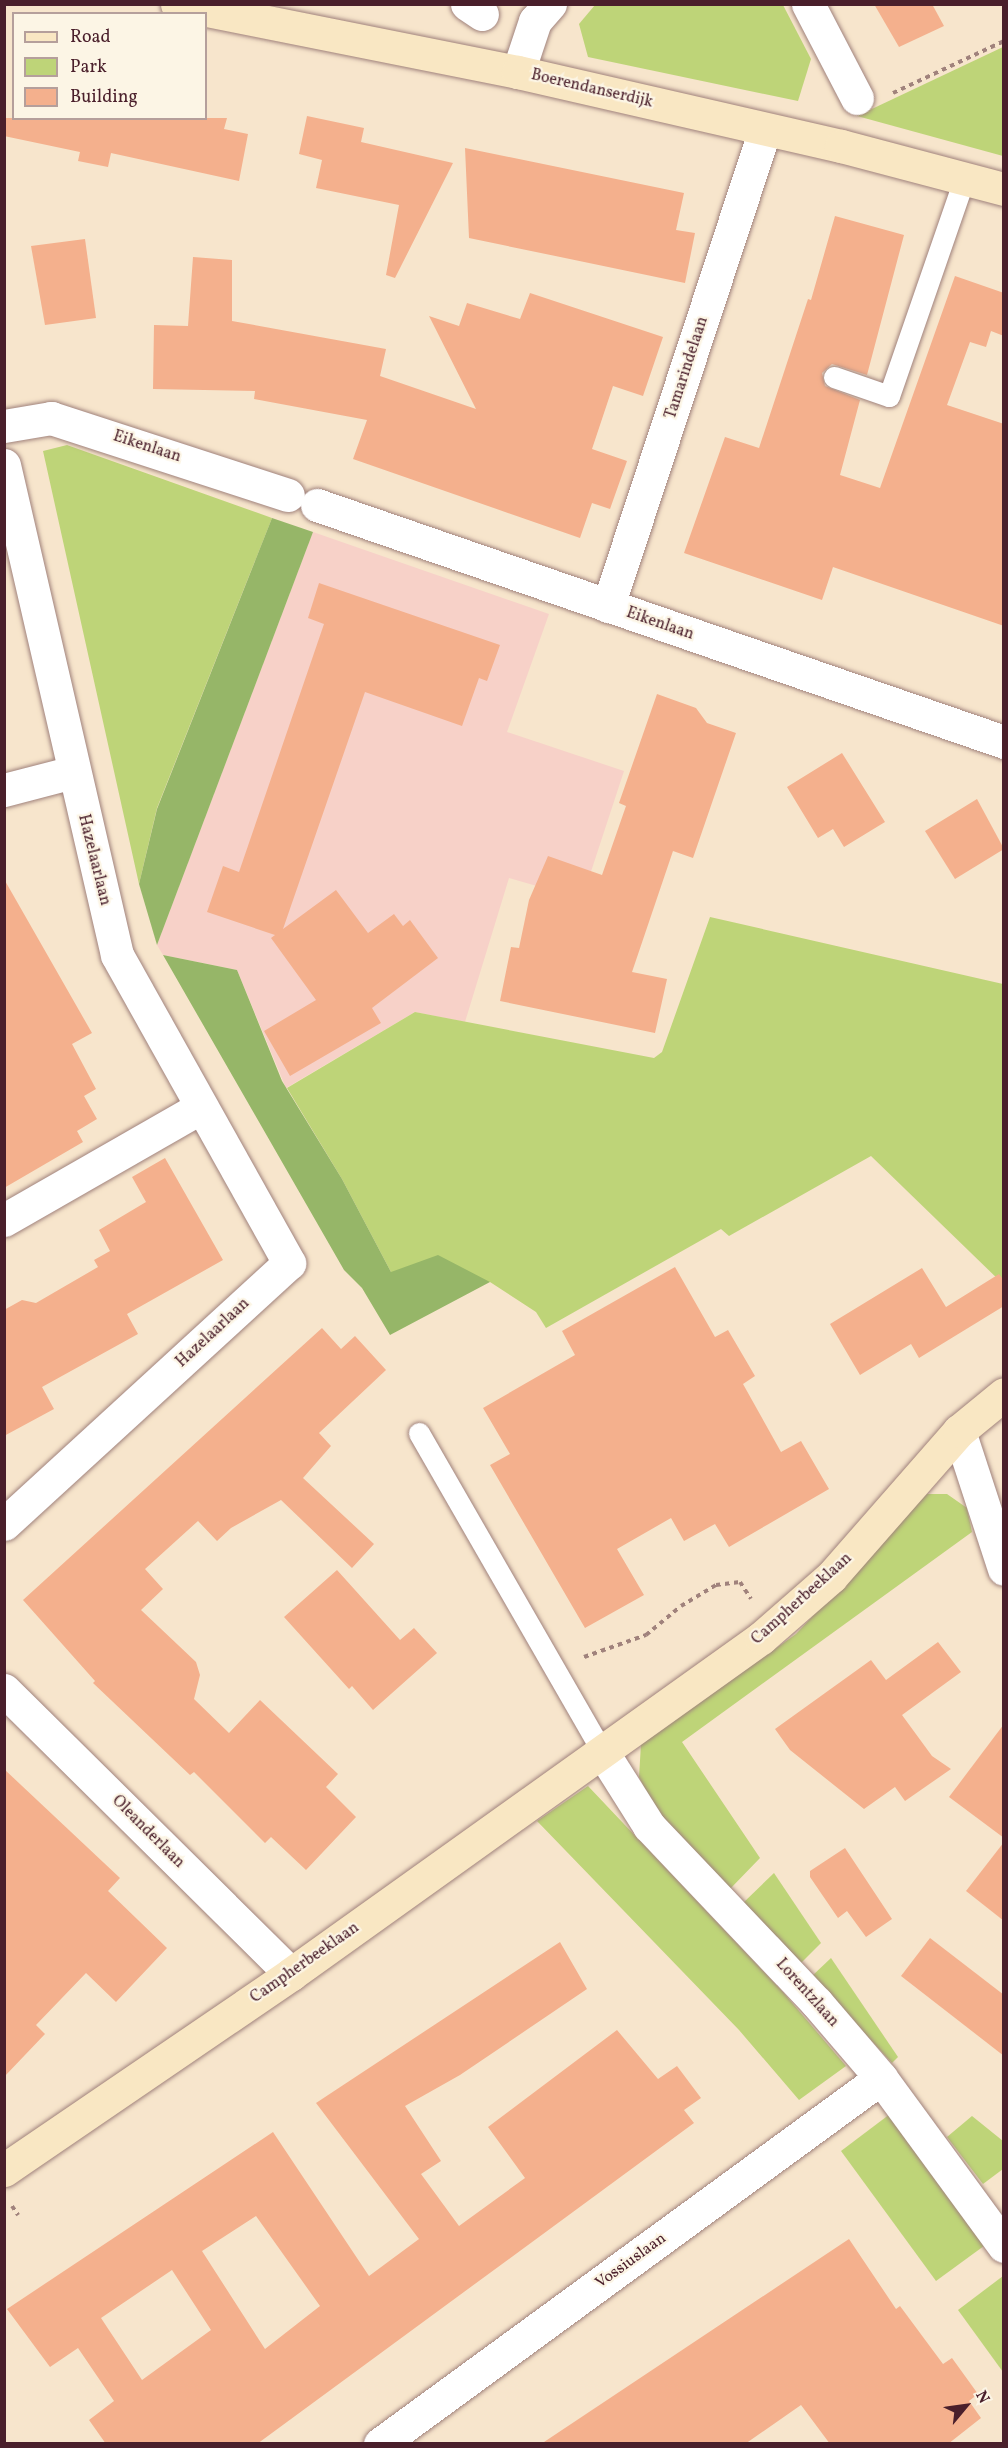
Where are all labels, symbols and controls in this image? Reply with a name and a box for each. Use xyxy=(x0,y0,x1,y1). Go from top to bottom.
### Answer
legend xyxy=(12,12,207,120)
text: Road xyxy=(70,25,111,50)
text: Park xyxy=(70,55,107,80)
street label: Boerendanserdijk xyxy=(529,66,655,112)
text: Building xyxy=(70,85,138,110)
street label: Tamarindelaan xyxy=(661,314,713,422)
street label: Eikenlaan xyxy=(111,427,183,467)
street label: Eikenlaan xyxy=(624,603,696,645)
street label: Hazelaarlaan xyxy=(73,812,115,908)
street label: Hazelaarlaan xyxy=(172,1294,254,1372)
street label: Campherbeeklaan xyxy=(748,1549,856,1649)
street label: Oleanderlaan xyxy=(108,1792,188,1872)
street label: Campherbeeklaan xyxy=(247,1918,363,2008)
street label: Lorentzlaan xyxy=(771,1955,843,2031)
street label: Vossiuslaan xyxy=(592,2229,670,2293)
north arrow xyxy=(936,2376,996,2436)
text: N xyxy=(969,2387,994,2408)

